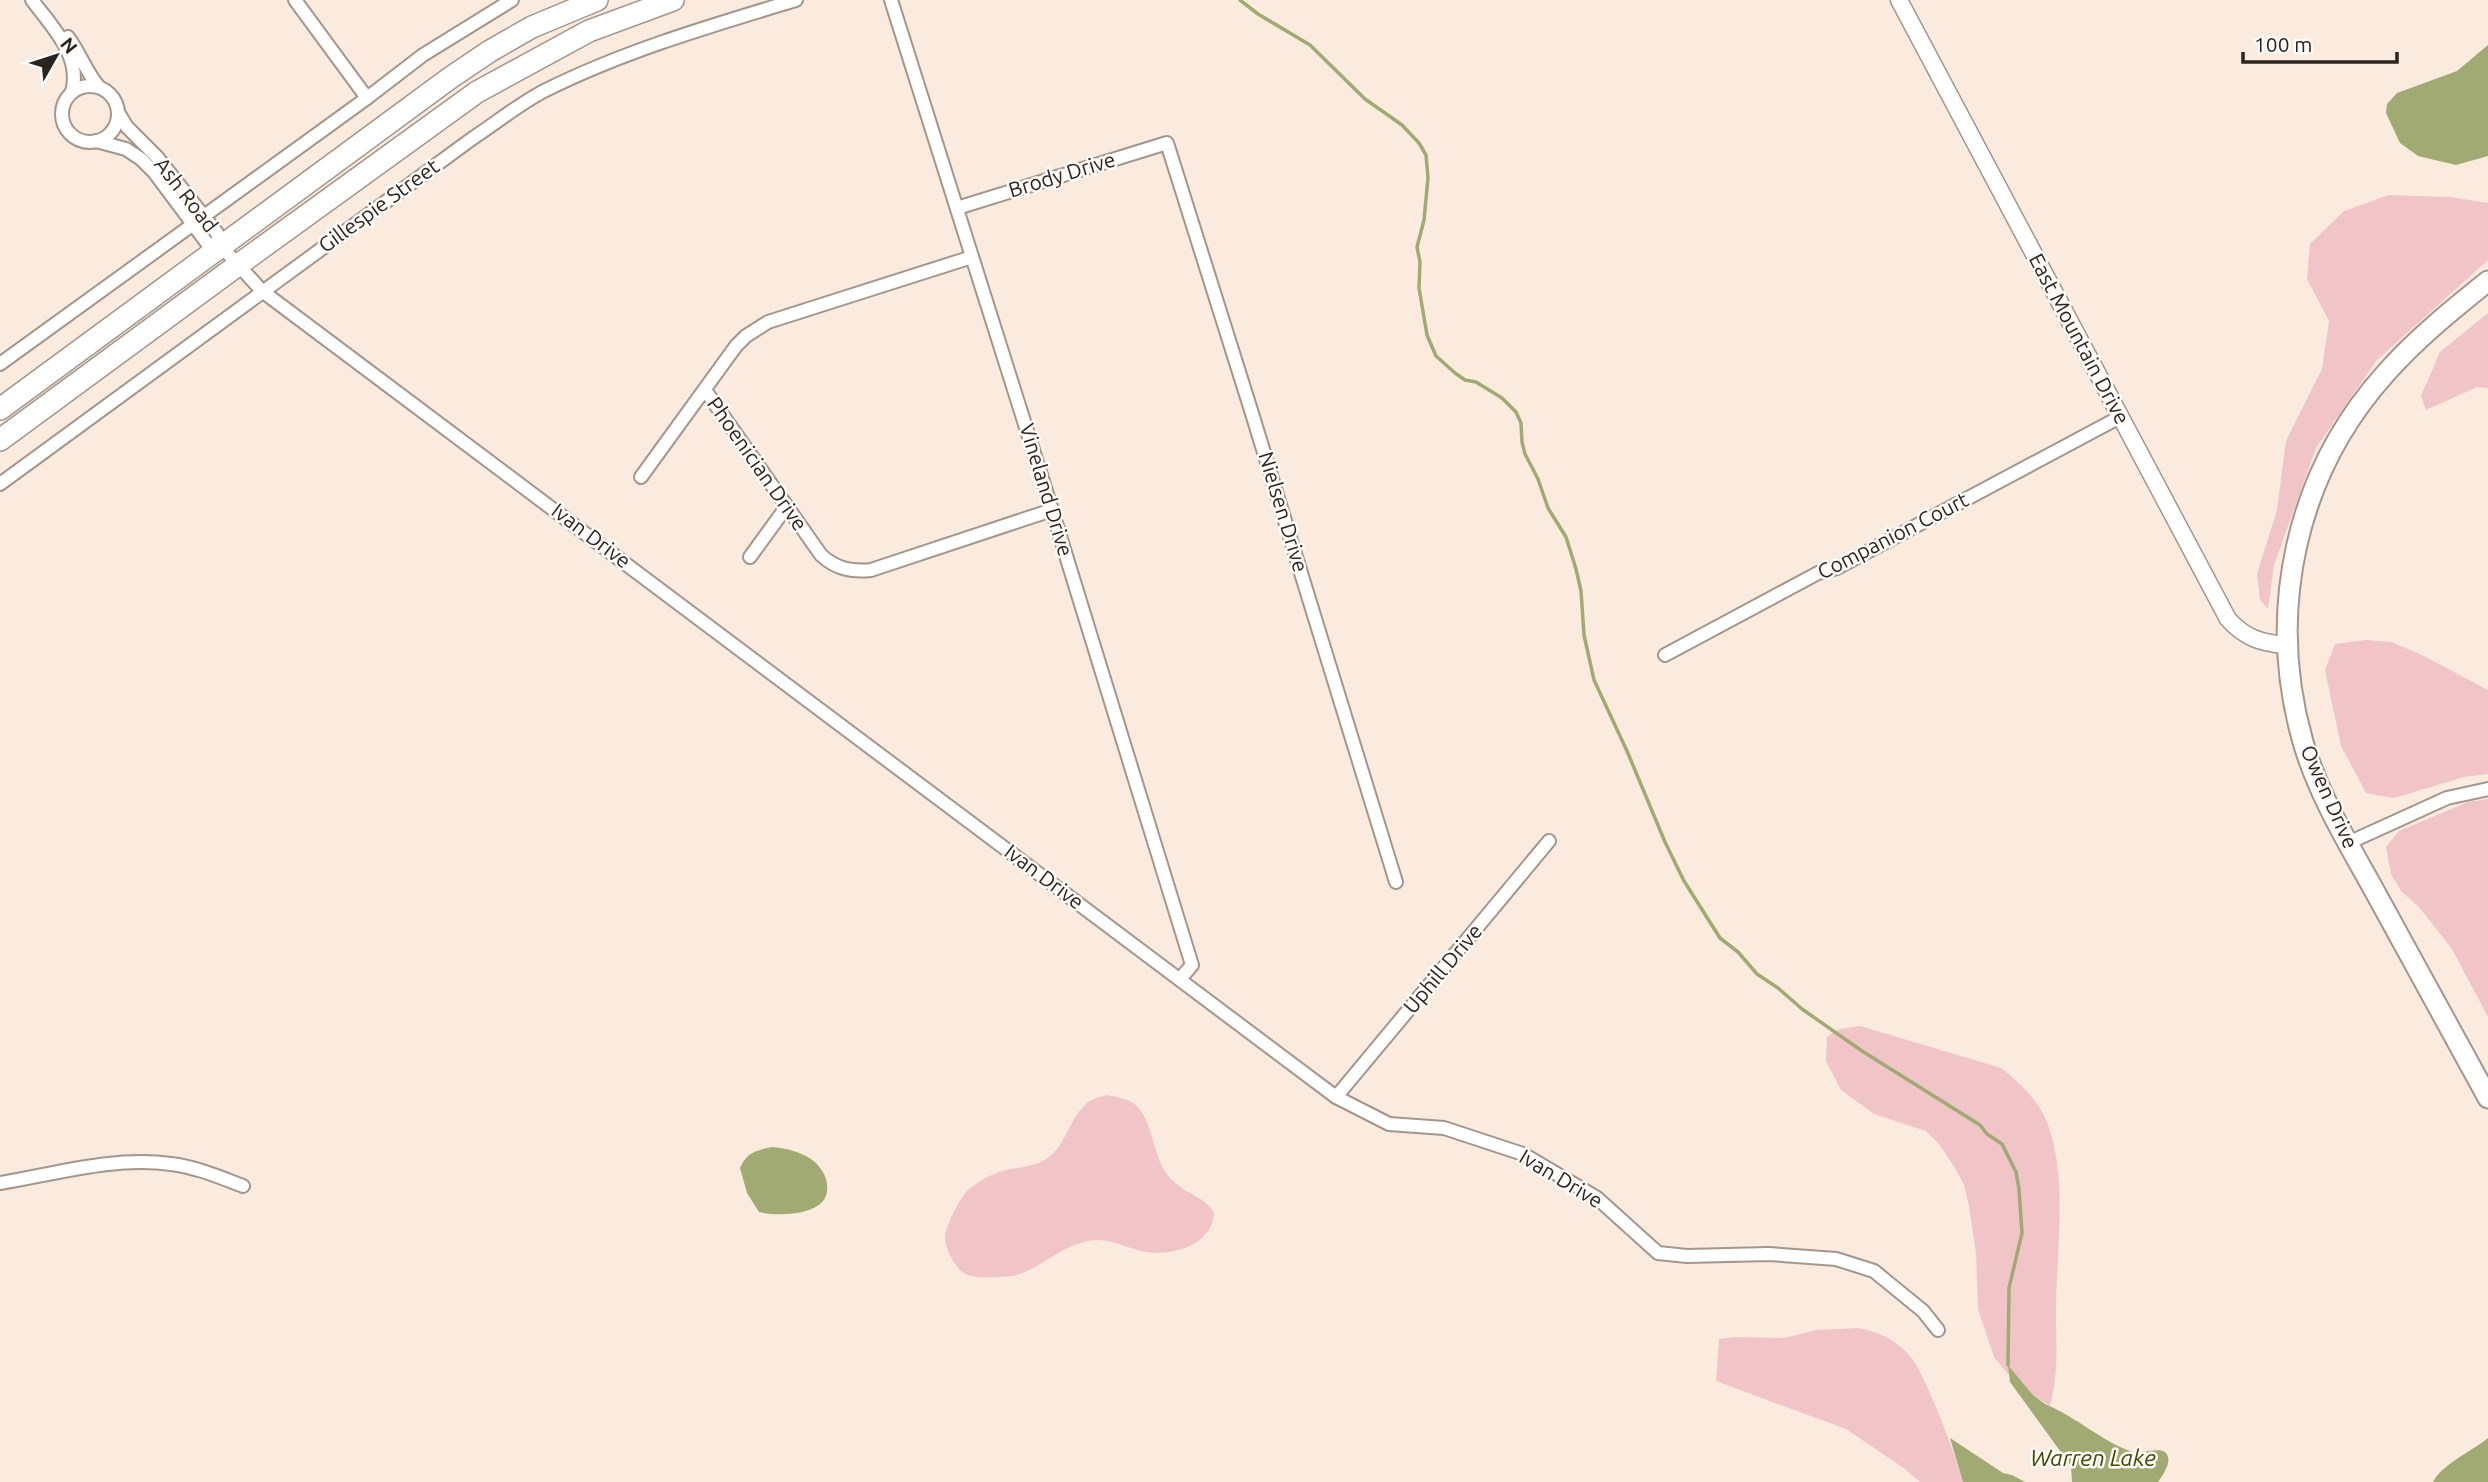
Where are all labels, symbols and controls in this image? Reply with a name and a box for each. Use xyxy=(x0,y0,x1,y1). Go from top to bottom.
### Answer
north arrow xyxy=(21,21,91,91)
scale bar xyxy=(2243,21,2397,65)
text: 100 m xyxy=(2254,32,2312,56)
text: N xyxy=(56,33,82,58)
street label: Brody Drive xyxy=(1005,146,1118,202)
street label: Ash Road xyxy=(150,152,223,237)
street label: Gillespie Street xyxy=(313,153,443,257)
street label: East Mountain Drive xyxy=(2025,249,2135,428)
street label: Phoenician Drive xyxy=(703,392,813,535)
street label: Vineland Drive xyxy=(1015,420,1079,559)
street label: Nielsen Drive xyxy=(1254,449,1314,575)
street label: Companion Court xyxy=(1813,487,1972,583)
street label: Ivan Drive xyxy=(547,498,636,573)
street label: Owen Drive xyxy=(2296,741,2363,852)
street label: Ivan Drive xyxy=(1000,839,1089,914)
street label: Uphill Drive xyxy=(1398,919,1487,1018)
street label: Ivan Drive xyxy=(1516,1144,1607,1212)
water label: Warren Lake xyxy=(2030,1445,2156,1470)

